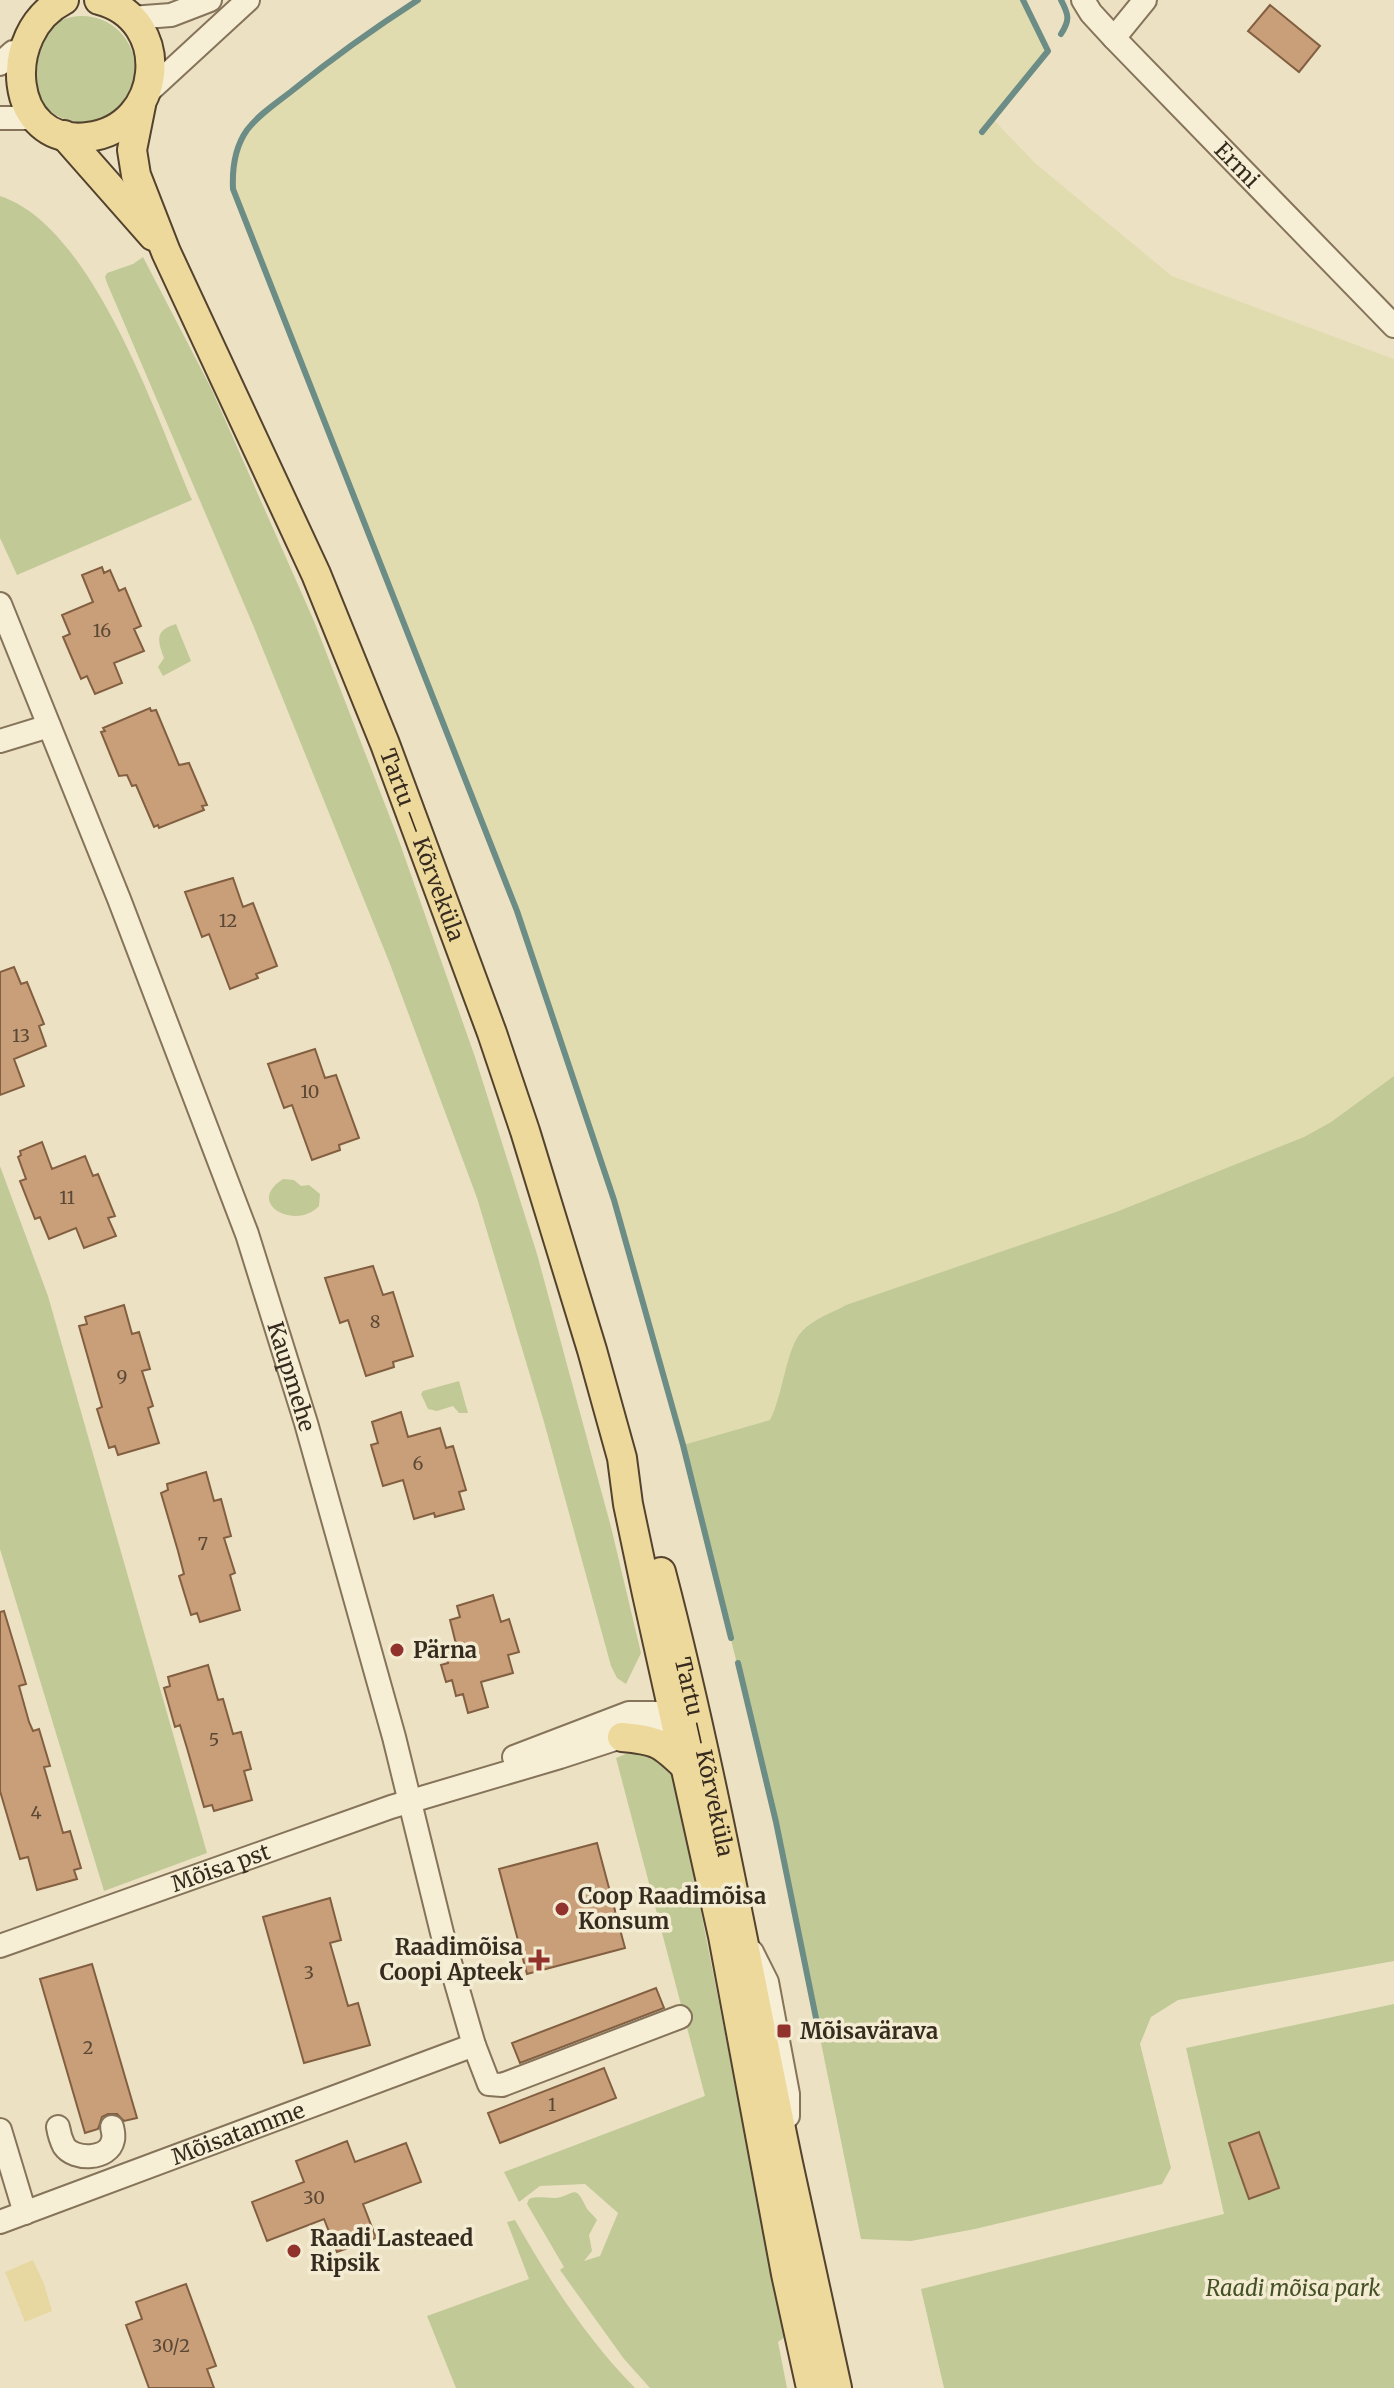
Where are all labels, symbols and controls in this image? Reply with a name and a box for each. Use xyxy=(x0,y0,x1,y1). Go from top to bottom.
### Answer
street label: Ermi xyxy=(1209,136,1266,193)
house number: 16 xyxy=(93,619,111,642)
street label: Tartu — Kõrveküla xyxy=(374,745,471,945)
house number: 12 xyxy=(219,909,237,932)
house number: 13 xyxy=(12,1024,30,1047)
house number: 10 xyxy=(301,1080,319,1103)
house number: 11 xyxy=(59,1186,75,1209)
house number: 8 xyxy=(370,1310,380,1333)
street label: Kaupmehe xyxy=(261,1318,322,1435)
house number: 9 xyxy=(117,1365,127,1388)
house number: 6 xyxy=(413,1452,424,1475)
house number: 7 xyxy=(198,1532,208,1555)
place label: Pärna xyxy=(413,1636,477,1664)
marker: Pärna xyxy=(388,1641,406,1659)
street label: Tartu — Kõrveküla xyxy=(669,1654,740,1859)
house number: 5 xyxy=(209,1728,219,1751)
house number: 4 xyxy=(30,1801,42,1824)
street label: Mõisa pst xyxy=(167,1837,274,1898)
place label: Coop Raadimõisa Konsum xyxy=(578,1882,766,1935)
marker: Coop Raadimõisa Konsum xyxy=(553,1900,571,1918)
place label: Raadimõisa Coopi Apteek xyxy=(380,1933,524,1986)
marker: Raadimõisa Coopi Apteek xyxy=(530,1951,548,1969)
house number: 3 xyxy=(304,1961,314,1984)
place label: Mõisavärava xyxy=(800,2017,938,2045)
marker: Mõisavärava xyxy=(775,2022,793,2040)
house number: 2 xyxy=(83,2036,93,2059)
house number: 1 xyxy=(548,2093,556,2116)
street label: Mõisatamme xyxy=(167,2096,308,2171)
house number: 30 xyxy=(303,2186,325,2209)
place label: Raadi Lasteaed Ripsik xyxy=(310,2224,474,2277)
marker: Raadi Lasteaed Ripsik xyxy=(285,2242,303,2260)
park label: Raadi mõisa park xyxy=(1206,2274,1380,2302)
house number: 30/2 xyxy=(152,2334,190,2357)

